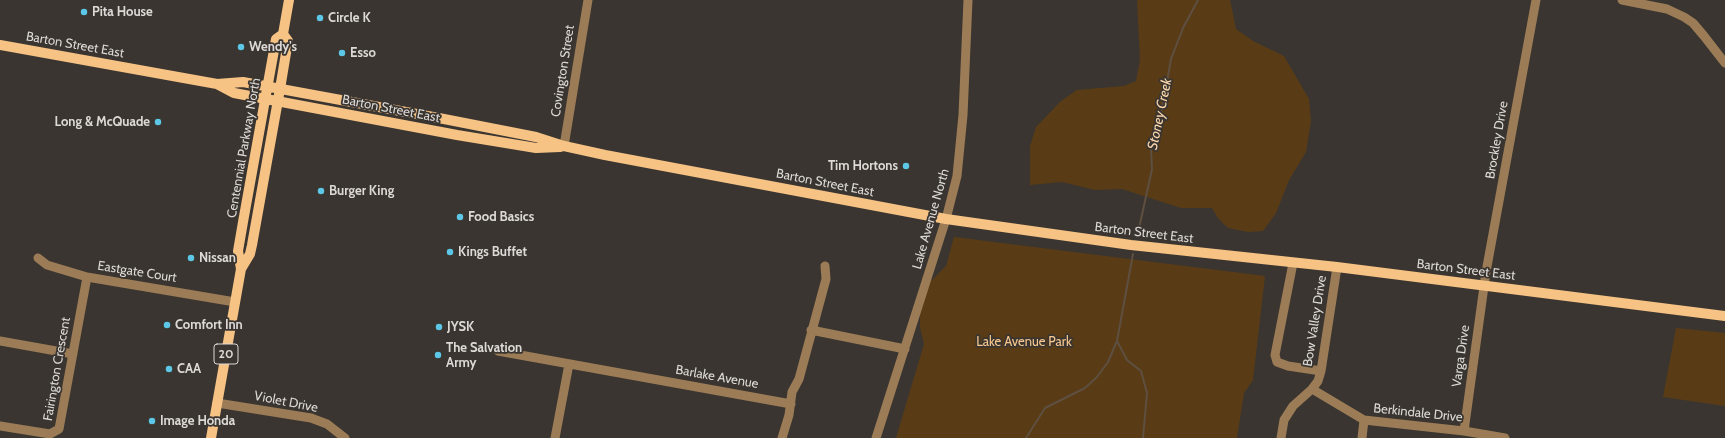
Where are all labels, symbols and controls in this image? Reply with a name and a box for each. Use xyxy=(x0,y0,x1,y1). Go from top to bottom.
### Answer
place label: Pita House xyxy=(92,4,153,20)
marker: Pita House xyxy=(79,7,89,17)
place label: Circle K xyxy=(328,10,371,26)
marker: Circle K xyxy=(315,13,325,23)
street label: Covington Street xyxy=(548,24,578,118)
street label: Barton Street East xyxy=(25,29,125,61)
place label: Wendy's xyxy=(249,39,297,55)
marker: Wendy's xyxy=(236,42,246,52)
place label: Esso xyxy=(350,45,376,61)
marker: Esso xyxy=(337,48,347,58)
street label: Centennial Parkway North xyxy=(224,77,264,219)
water label: Stoney Creek xyxy=(1144,77,1176,151)
street label: Barton Street East xyxy=(341,92,441,126)
street label: Brockley Drive xyxy=(1482,100,1512,180)
place label: Long & McQuade xyxy=(54,114,150,130)
marker: Long & McQuade xyxy=(153,117,163,127)
place label: Tim Hortons xyxy=(828,158,898,174)
marker: Tim Hortons xyxy=(901,161,911,171)
street label: Barton Street East xyxy=(775,166,875,200)
street label: Lake Avenue North xyxy=(909,167,953,271)
place label: Burger King xyxy=(329,183,394,199)
marker: Burger King xyxy=(316,186,326,196)
place label: Food Basics xyxy=(468,209,534,225)
marker: Food Basics xyxy=(455,212,465,222)
street label: Barton Street East xyxy=(1094,219,1194,247)
place label: Kings Buffet xyxy=(458,244,527,260)
marker: Kings Buffet xyxy=(445,247,455,257)
place label: Nissan xyxy=(199,250,236,266)
marker: Nissan xyxy=(186,253,196,263)
street label: Barton Street East xyxy=(1416,256,1516,284)
street label: Eastgate Court xyxy=(96,258,178,286)
street label: Bow Valley Drive xyxy=(1300,274,1330,368)
street label: Fairington Crescent xyxy=(40,316,74,422)
place label: Comfort Inn xyxy=(175,317,243,333)
place label: JYSK xyxy=(447,319,474,335)
marker: Comfort Inn xyxy=(162,320,172,330)
marker: JYSK xyxy=(434,322,444,332)
street label: Varga Drive xyxy=(1449,324,1473,388)
park label: Lake Avenue Park xyxy=(976,334,1072,350)
place label: The Salvation Army xyxy=(446,340,522,371)
road number: 20 xyxy=(214,344,238,364)
marker: The Salvation Army xyxy=(433,350,443,360)
place label: CAA xyxy=(177,361,201,377)
street label: Barlake Avenue xyxy=(674,362,760,392)
marker: CAA xyxy=(164,364,174,374)
street label: Violet Drive xyxy=(253,388,319,416)
street label: Berkindale Drive xyxy=(1373,401,1463,425)
place label: Image Honda xyxy=(160,413,235,429)
marker: Image Honda xyxy=(147,416,157,426)

